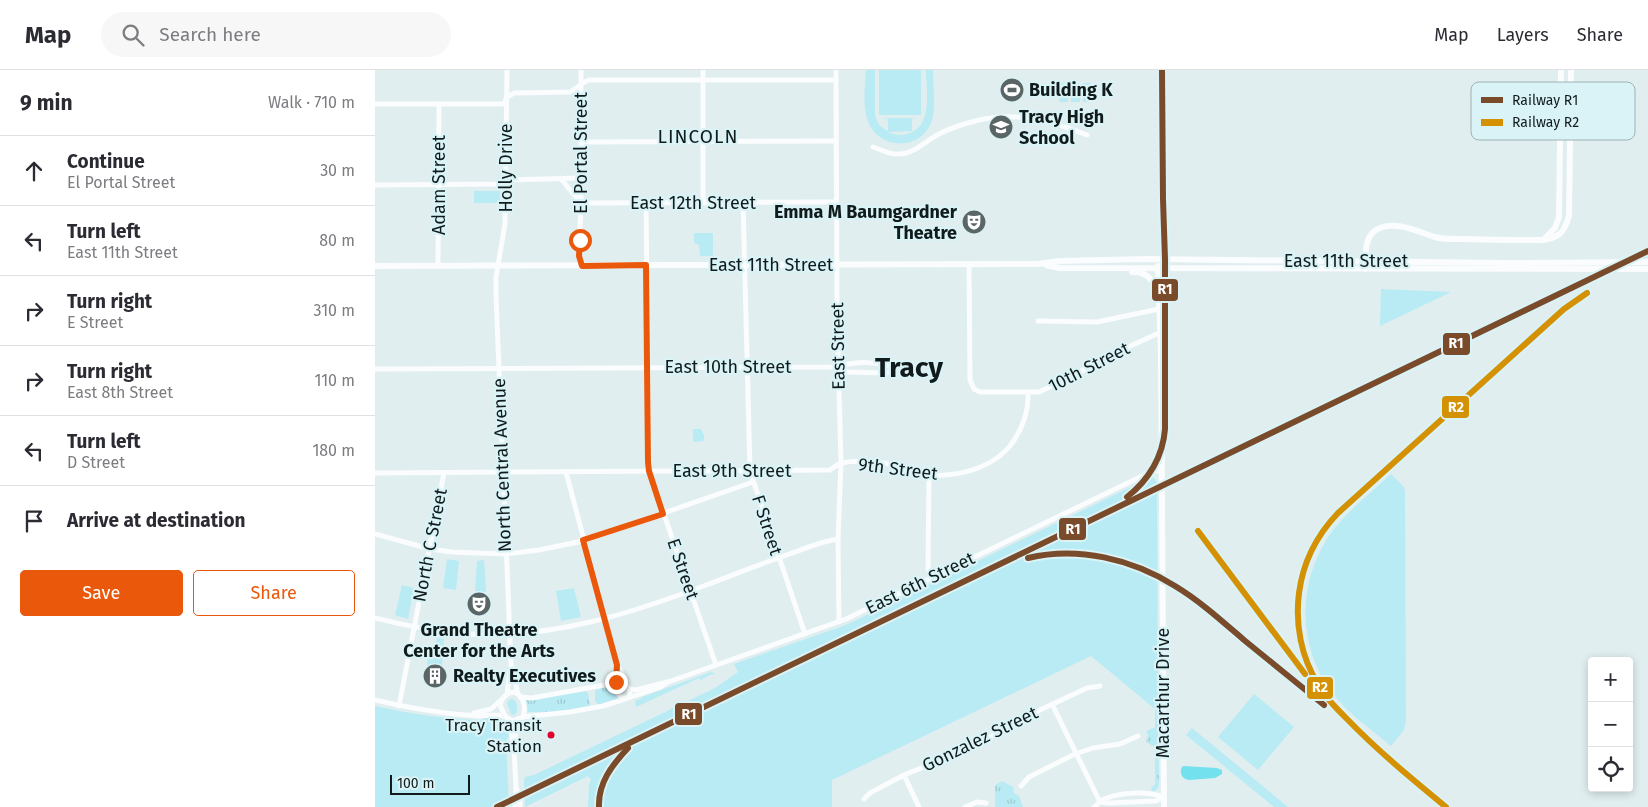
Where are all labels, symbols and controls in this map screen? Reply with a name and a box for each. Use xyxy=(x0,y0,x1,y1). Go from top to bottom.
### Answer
search box xyxy=(101,12,451,57)
text: Map xyxy=(25,21,71,49)
icon: search xyxy=(119,21,147,49)
text: Search here xyxy=(159,23,261,46)
text: Map xyxy=(1434,24,1469,46)
text: Layers xyxy=(1497,24,1549,46)
text: Share xyxy=(1577,24,1623,46)
sports icon: Building K xyxy=(999,77,1025,103)
place label: Building K xyxy=(1029,79,1113,101)
legend xyxy=(1471,82,1635,140)
text: 9 min xyxy=(20,90,73,116)
street label: El Portal Street xyxy=(570,92,592,214)
text: Railway R1 xyxy=(1512,92,1578,109)
text: Walk · 710 m xyxy=(268,93,355,112)
place label: Tracy High School xyxy=(1019,106,1104,149)
school or university icon: Tracy High School xyxy=(988,114,1014,140)
text: Railway R2 xyxy=(1512,114,1579,131)
street label: Holly Drive xyxy=(495,124,517,212)
district label: LINCOLN xyxy=(658,125,738,148)
street label: Adam Street xyxy=(428,135,450,235)
text: Continue xyxy=(67,150,145,173)
icon: ahead xyxy=(20,157,48,185)
text: 30 m xyxy=(320,161,355,180)
text: El Portal Street xyxy=(67,173,175,192)
street label: East 12th Street xyxy=(630,192,757,214)
place label: Emma M Baumgardner Theatre xyxy=(774,201,958,244)
theatre icon: Emma M Baumgardner Theatre xyxy=(961,209,987,235)
text: Turn left xyxy=(67,220,141,243)
icon: left xyxy=(20,227,48,255)
route start xyxy=(569,229,592,252)
text: 80 m xyxy=(319,231,355,250)
text: East 11th Street xyxy=(67,243,178,262)
street label: East 11th Street xyxy=(1284,250,1409,272)
street label: East 11th Street xyxy=(709,254,834,276)
line badge: R1 xyxy=(1151,278,1179,302)
text: R1 xyxy=(1158,281,1172,298)
text: Turn right xyxy=(67,290,152,313)
icon: right xyxy=(20,297,48,325)
text: 310 m xyxy=(314,301,355,320)
street label: East Street xyxy=(826,302,850,390)
text: E Street xyxy=(67,313,123,332)
line badge: R1 xyxy=(1442,332,1471,356)
text: R1 xyxy=(1449,335,1463,352)
street label: 10th Street xyxy=(1045,337,1134,397)
district label: Tracy xyxy=(875,351,943,384)
street label: East 10th Street xyxy=(664,356,792,378)
text: Turn right xyxy=(67,360,152,383)
icon: right xyxy=(20,367,48,395)
text: 110 m xyxy=(314,371,355,390)
street label: North Central Avenue xyxy=(488,378,516,552)
text: East 8th Street xyxy=(67,383,173,402)
line badge: R2 xyxy=(1441,395,1470,419)
text: R2 xyxy=(1448,399,1464,416)
text: Turn left xyxy=(67,430,141,453)
icon: left xyxy=(20,437,48,465)
text: 180 m xyxy=(312,441,355,460)
text: D Street xyxy=(67,453,125,472)
street label: 9th Street xyxy=(857,453,940,485)
street label: East 9th Street xyxy=(673,460,792,482)
street label: North C Street xyxy=(408,486,452,604)
street label: F Street xyxy=(747,492,787,559)
icon: arrive xyxy=(20,507,48,535)
text: Arrive at destination xyxy=(67,509,246,532)
line badge: R1 xyxy=(1058,517,1087,541)
text: R1 xyxy=(1066,521,1080,538)
street label: E Street xyxy=(662,536,704,603)
street label: East 6th Street xyxy=(862,547,979,619)
button: Save xyxy=(20,570,183,616)
button: Share xyxy=(193,570,355,616)
theatre icon: Grand Theatre Center for the Arts xyxy=(466,591,492,617)
place label: Grand Theatre Center for the Arts xyxy=(403,619,555,662)
street label: Macarthur Drive xyxy=(1152,628,1174,758)
map controls xyxy=(1588,657,1633,792)
button: + xyxy=(1588,657,1633,702)
building icon: Realty Executives xyxy=(422,663,448,689)
place label: Realty Executives xyxy=(453,665,596,687)
route end xyxy=(605,671,628,694)
line badge: R2 xyxy=(1306,676,1334,700)
text: R2 xyxy=(1312,679,1328,696)
street label: Gonzalez Street xyxy=(919,701,1042,776)
line badge: R1 xyxy=(674,702,703,726)
button: − xyxy=(1588,702,1633,747)
text: R1 xyxy=(682,706,696,723)
place label: Tracy Transit Station xyxy=(445,715,543,757)
marker: Tracy Transit Station xyxy=(546,730,556,740)
button: locate xyxy=(1588,747,1633,792)
scale bar xyxy=(390,772,470,795)
text: 100 m xyxy=(397,775,434,792)

